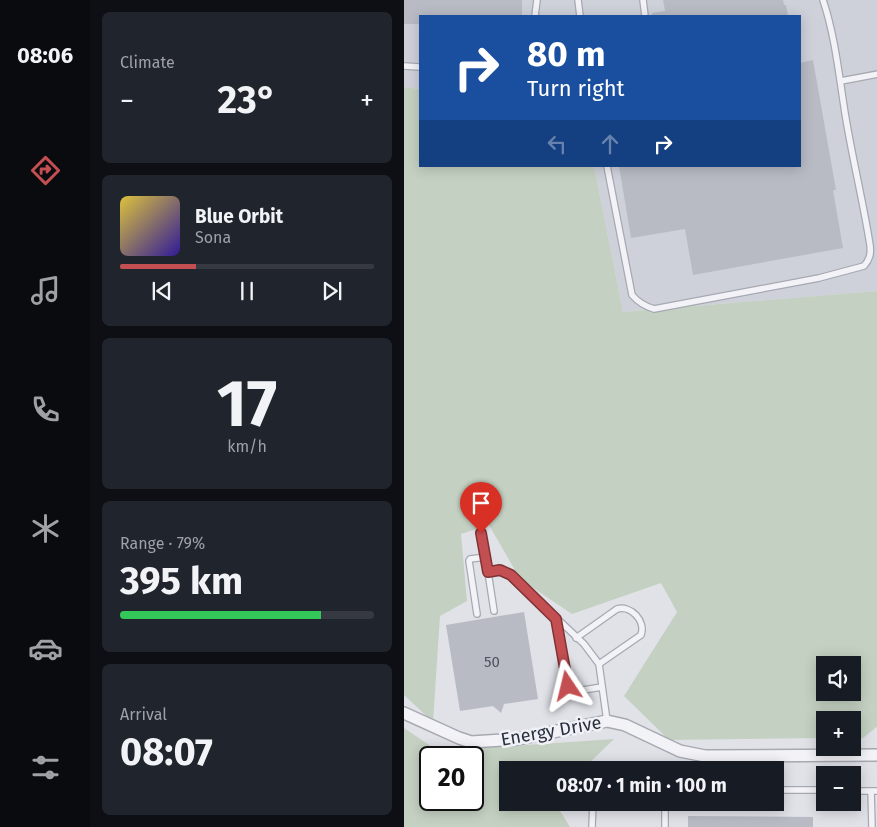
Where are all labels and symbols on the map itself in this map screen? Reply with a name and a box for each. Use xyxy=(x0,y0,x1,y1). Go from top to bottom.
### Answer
pin xyxy=(460,482,502,533)
house number: 50 xyxy=(484,653,500,671)
position arrow xyxy=(541,659,593,711)
street label: Energy Drive xyxy=(499,711,603,751)
speed limit sign: 20 xyxy=(419,746,484,811)

